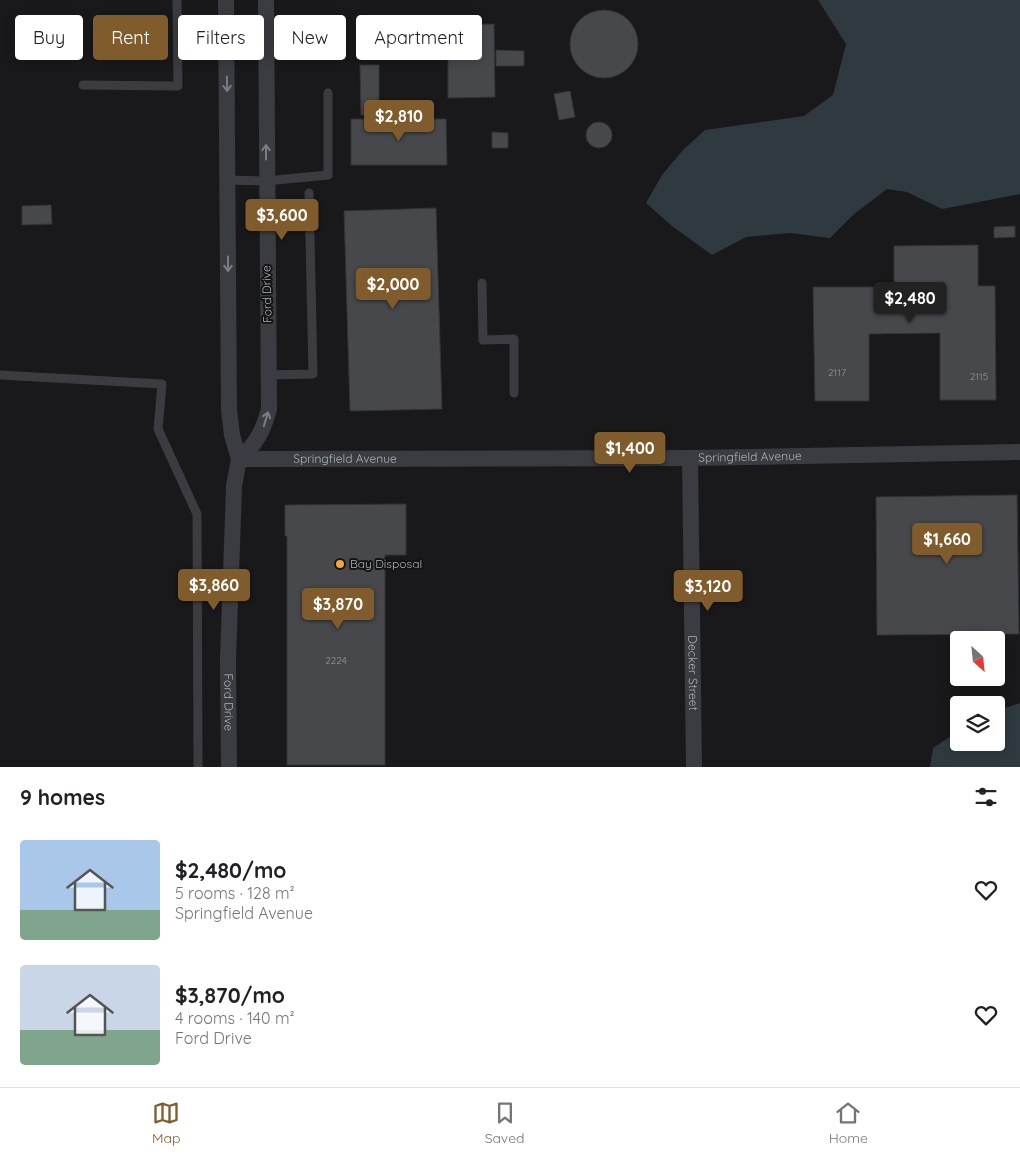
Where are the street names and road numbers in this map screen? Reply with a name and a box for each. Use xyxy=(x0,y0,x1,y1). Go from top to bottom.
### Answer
street label: Ford Drive xyxy=(258,265,275,323)
street label: Springfield Avenue xyxy=(698,448,802,465)
street label: Springfield Avenue xyxy=(293,451,397,466)
street label: Decker Street xyxy=(685,635,701,711)
street label: Ford Drive xyxy=(221,673,237,731)

